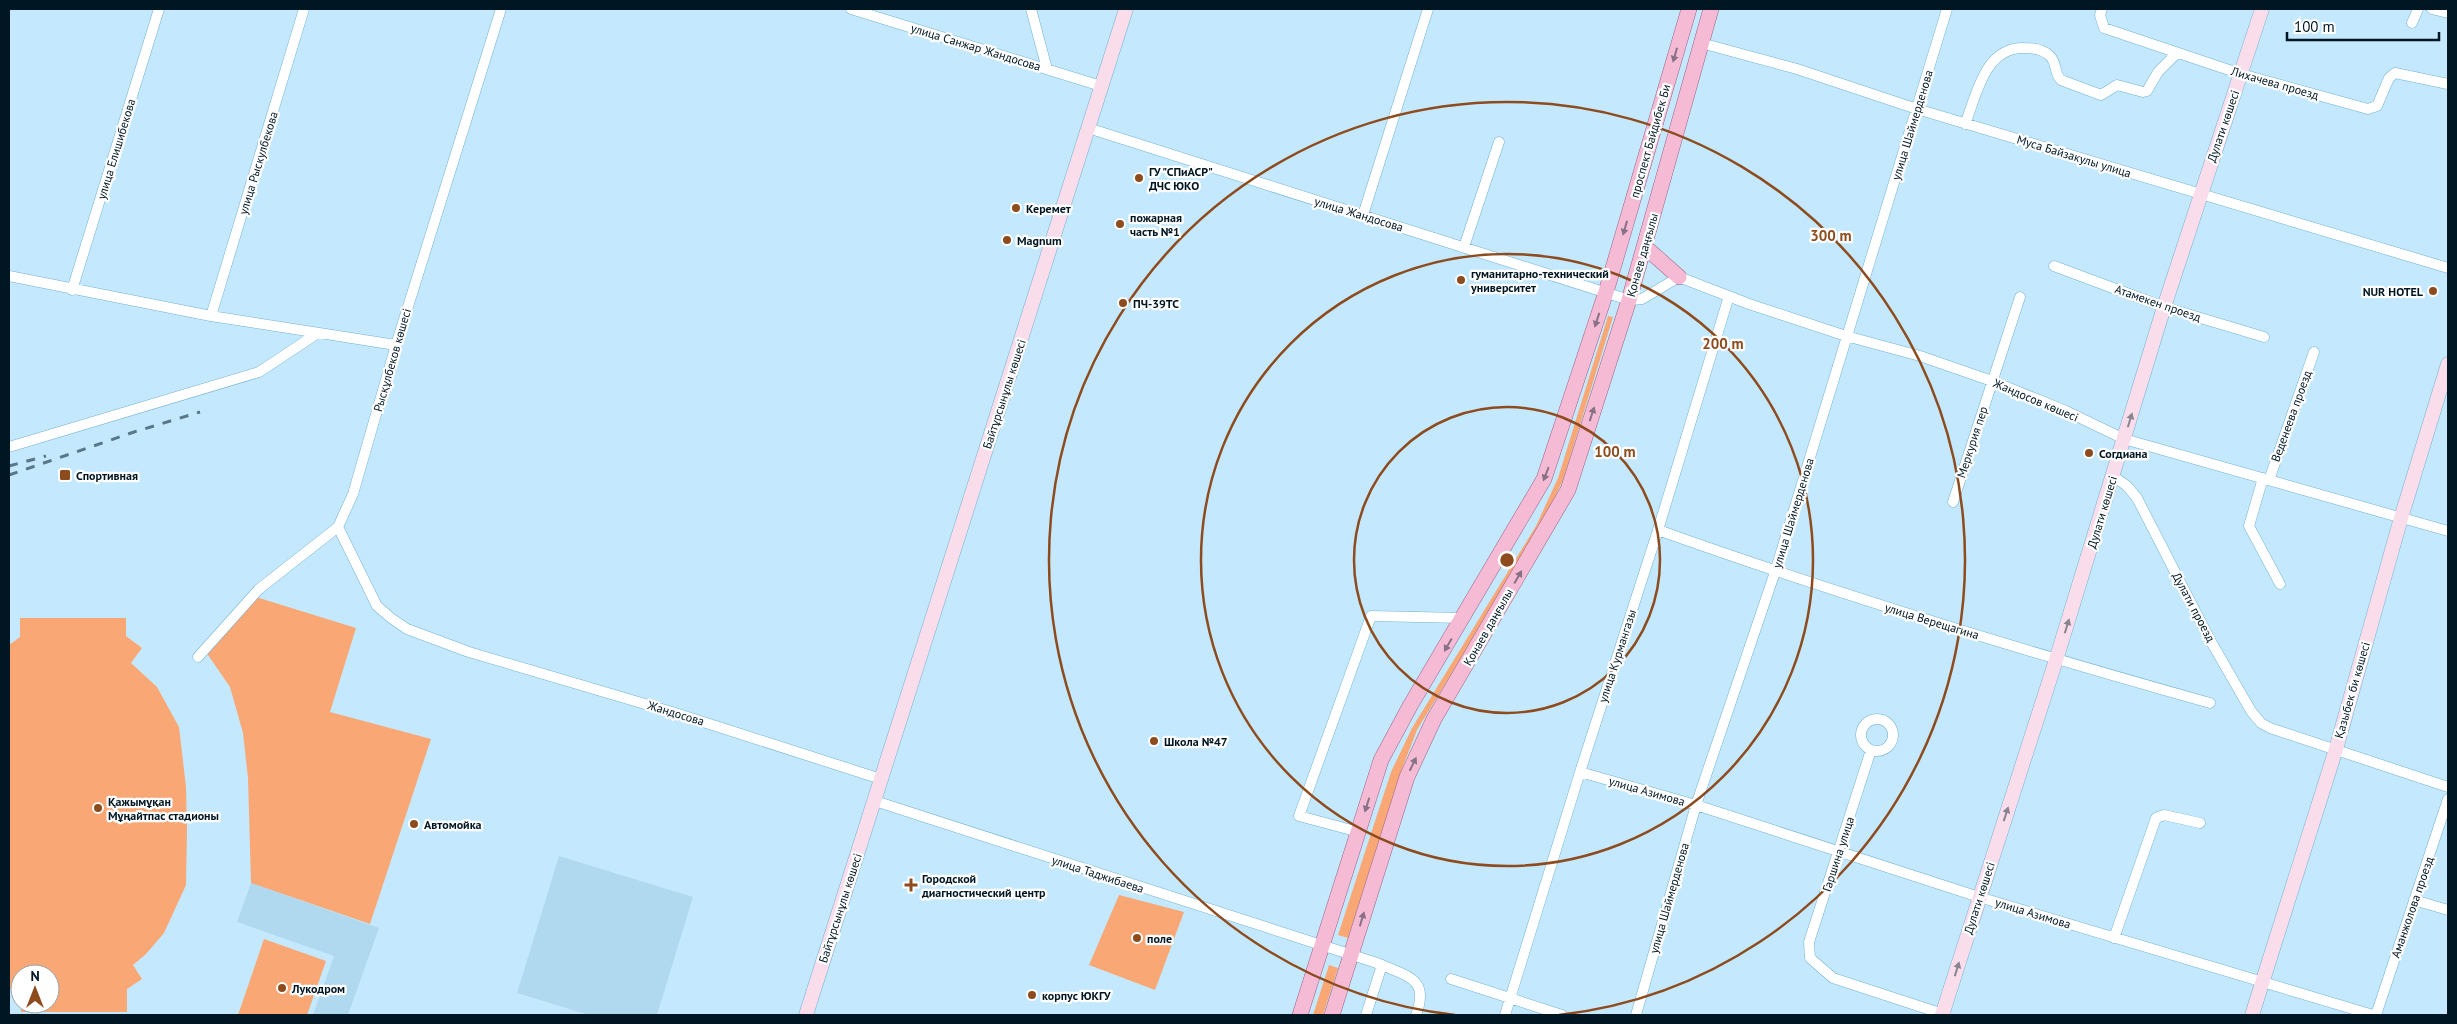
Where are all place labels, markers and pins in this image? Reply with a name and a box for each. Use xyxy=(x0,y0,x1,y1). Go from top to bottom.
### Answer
place label: ГУ "СПиАСР" ДЧС ЮКО xyxy=(1149,164,1213,193)
marker: ГУ "СПиАСР" ДЧС ЮКО xyxy=(1133,172,1145,184)
place label: Керемет xyxy=(1026,201,1071,216)
marker: Керемет xyxy=(1010,202,1022,214)
place label: пожарная часть №1 xyxy=(1130,210,1182,239)
marker: пожарная часть №1 xyxy=(1114,218,1126,230)
place label: Magnum xyxy=(1017,233,1062,248)
marker: Magnum xyxy=(1001,234,1013,246)
place label: гуманитарно-технический университет xyxy=(1470,266,1609,295)
marker: гуманитарно-технический университет xyxy=(1455,274,1467,286)
place label: NUR HOTEL xyxy=(2363,284,2424,299)
marker: NUR HOTEL xyxy=(2427,285,2439,297)
place label: ПЧ-39ТС xyxy=(1133,296,1179,311)
marker: ПЧ-39ТС xyxy=(1117,297,1129,309)
place label: Согдиана xyxy=(2099,446,2148,461)
marker: Согдиана xyxy=(2083,447,2095,459)
marker: Спортивная xyxy=(58,468,72,482)
place label: Спортивная xyxy=(76,468,138,483)
centre of rings xyxy=(1498,551,1516,569)
place label: Школа №47 xyxy=(1164,734,1228,749)
marker: Школа №47 xyxy=(1148,735,1160,747)
place label: Қажымұқан Мұңайтпас стадионы xyxy=(108,794,219,823)
marker: Қажымұқан Мұңайтпас стадионы xyxy=(92,802,104,814)
place label: Автомойка xyxy=(424,817,482,832)
marker: Автомойка xyxy=(408,818,420,830)
place label: Городской диагностический центр xyxy=(921,871,1046,900)
marker: Городской диагностический центр xyxy=(904,878,918,892)
place label: поле xyxy=(1147,931,1172,946)
marker: поле xyxy=(1131,932,1143,944)
place label: Лукодром xyxy=(291,981,345,996)
marker: Лукодром xyxy=(276,982,288,994)
place label: корпус ЮКГУ xyxy=(1042,988,1111,1003)
marker: корпус ЮКГУ xyxy=(1026,989,1038,1001)

